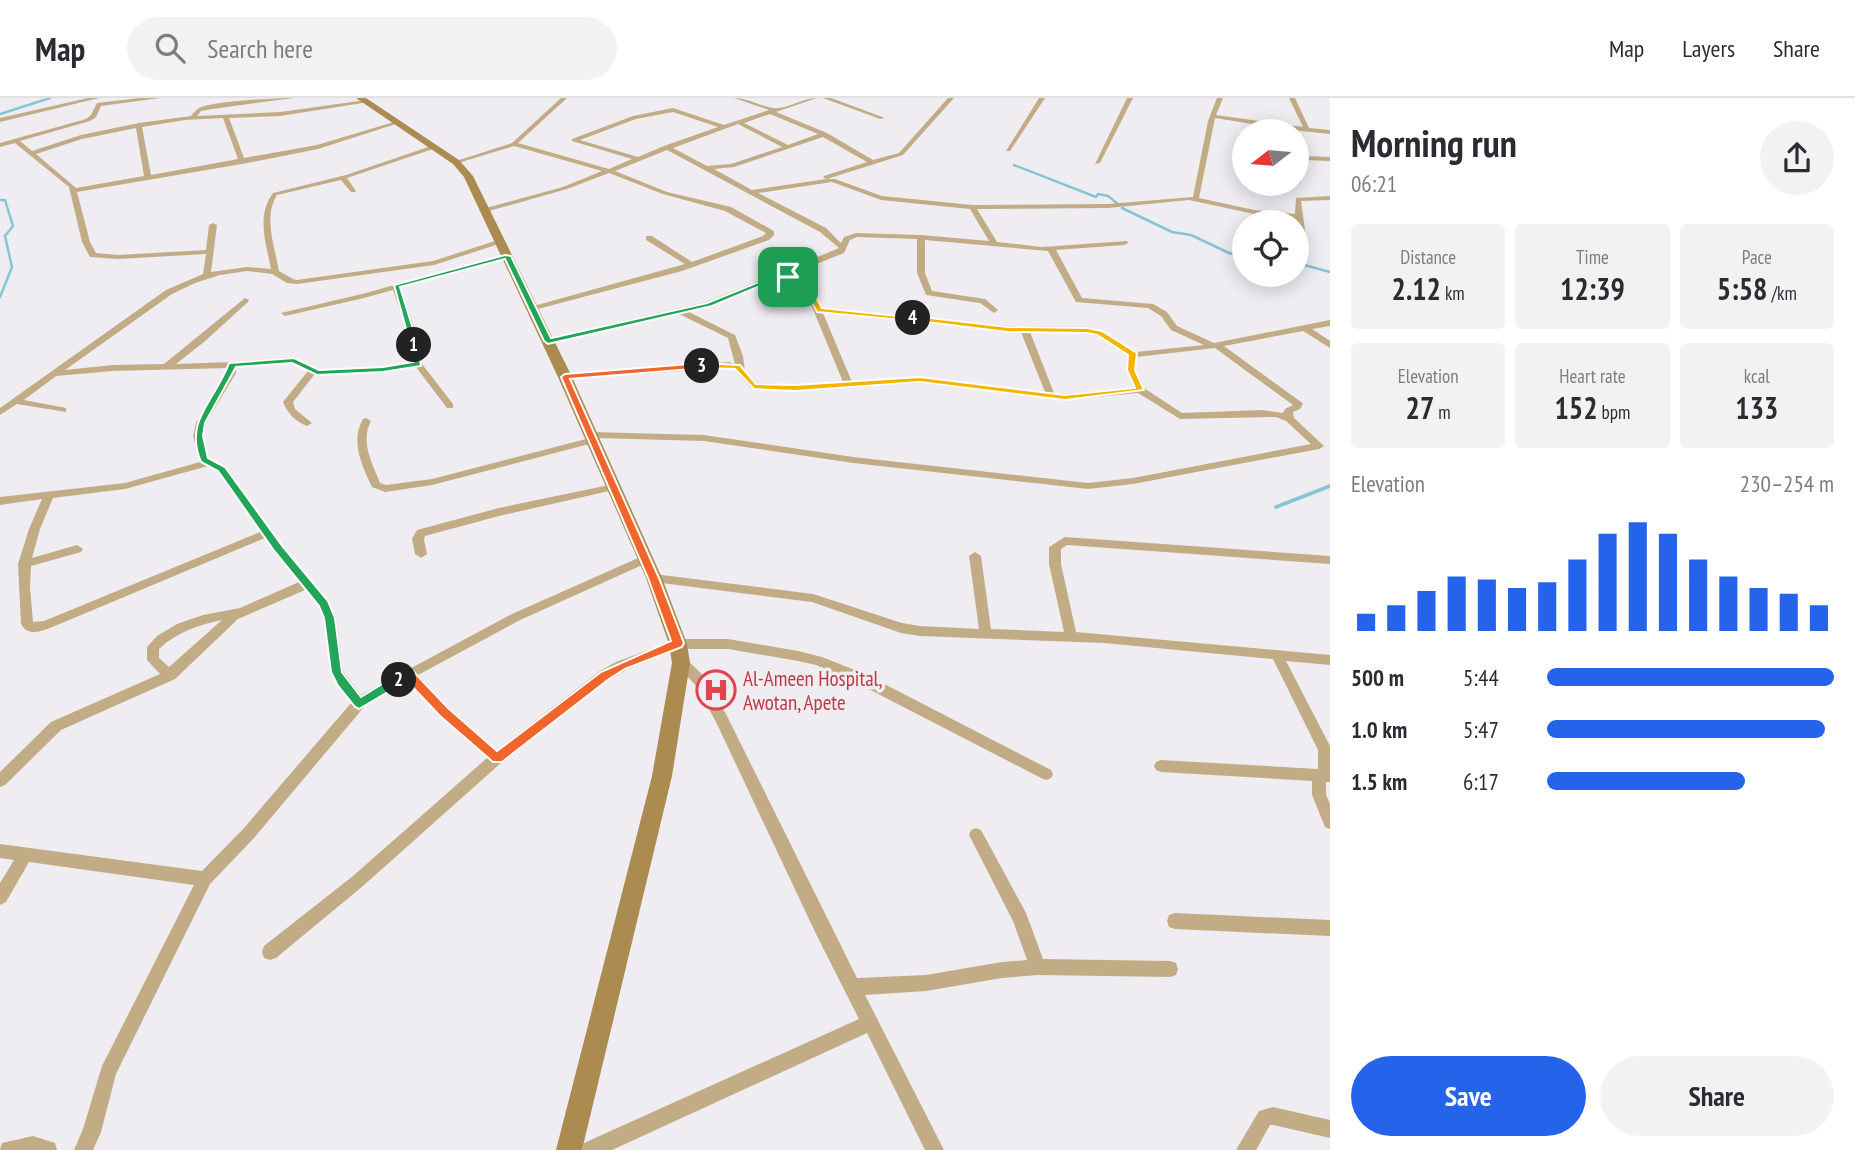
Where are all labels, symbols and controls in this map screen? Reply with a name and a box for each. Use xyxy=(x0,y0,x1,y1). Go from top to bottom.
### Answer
search box xyxy=(127,17,617,80)
text: Map xyxy=(35,27,85,70)
icon: search xyxy=(151,29,189,67)
text: Search here xyxy=(207,32,313,65)
text: Map xyxy=(1609,33,1644,64)
text: Layers xyxy=(1682,33,1735,64)
text: Share xyxy=(1773,33,1820,64)
text: Morning run xyxy=(1351,118,1517,167)
north arrow xyxy=(1232,119,1309,196)
map controls xyxy=(1232,119,1309,287)
button: share xyxy=(1760,121,1834,195)
text: 06:21 xyxy=(1351,169,1397,198)
button: locate xyxy=(1232,210,1309,287)
text: Distance xyxy=(1400,245,1456,269)
text: Time xyxy=(1576,245,1609,269)
text: Pace xyxy=(1742,245,1772,269)
pin xyxy=(758,247,818,307)
icon: arrive xyxy=(769,258,807,296)
text: 2.12 xyxy=(1392,269,1441,308)
text: 12:39 xyxy=(1560,269,1625,308)
text: 5:58 xyxy=(1717,269,1767,308)
text: km xyxy=(1441,281,1465,305)
text: /km xyxy=(1767,281,1797,305)
pin: 4 xyxy=(895,300,930,336)
text: 4 xyxy=(908,305,917,329)
pin: 1 xyxy=(396,328,432,362)
text: 1 xyxy=(409,332,418,356)
pin: 3 xyxy=(684,348,720,384)
text: 3 xyxy=(697,353,706,377)
text: Elevation xyxy=(1398,364,1459,388)
text: Heart rate xyxy=(1559,364,1626,388)
text: kcal xyxy=(1744,364,1770,388)
text: 27 xyxy=(1406,388,1434,427)
text: 152 xyxy=(1555,388,1598,427)
text: 133 xyxy=(1735,388,1778,427)
text: m xyxy=(1434,400,1451,424)
text: bpm xyxy=(1598,400,1630,424)
text: Elevation xyxy=(1351,469,1425,498)
text: 230–254 m xyxy=(1740,469,1834,498)
pin: 2 xyxy=(382,662,416,698)
text: 500 m xyxy=(1351,663,1404,692)
text: 5:44 xyxy=(1463,663,1499,692)
place label: Al-Ameen Hospital, Awotan, Apete xyxy=(743,665,882,716)
text: 2 xyxy=(394,667,403,691)
hospital icon: Al-Ameen Hospital, Awotan, Apete xyxy=(695,669,737,711)
text: 1.0 km xyxy=(1351,715,1407,744)
text: 5:47 xyxy=(1463,715,1499,744)
text: 1.5 km xyxy=(1351,767,1407,796)
text: 6:17 xyxy=(1463,767,1499,796)
button: Save xyxy=(1351,1056,1586,1136)
button: Share xyxy=(1600,1056,1834,1136)

